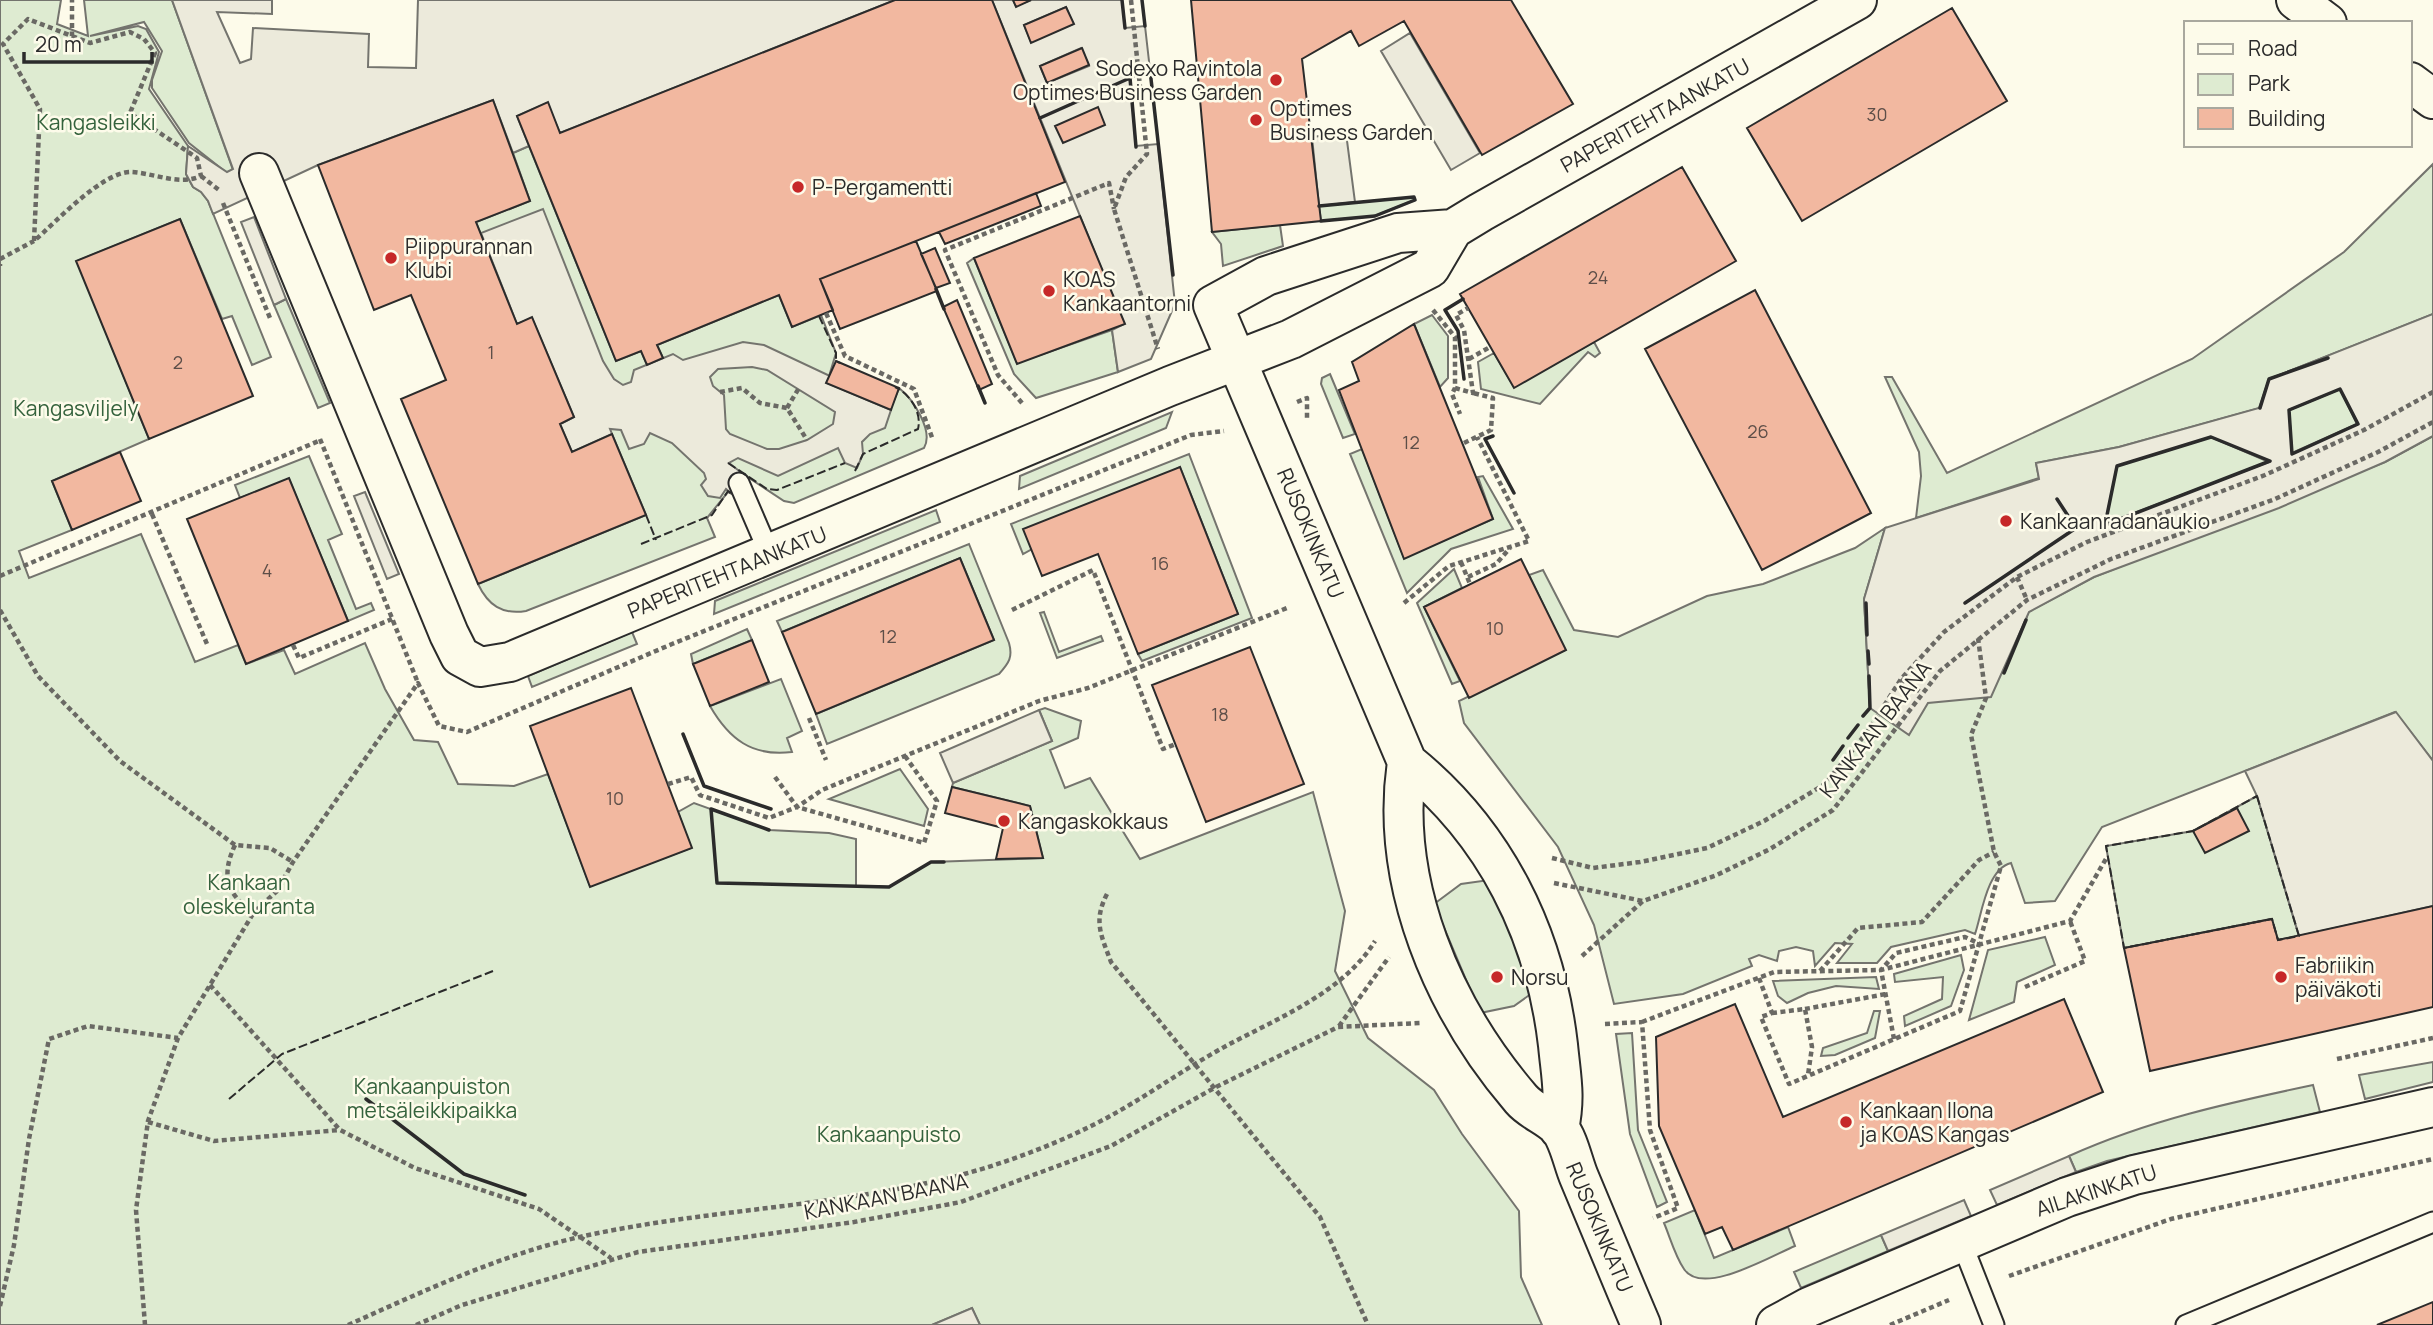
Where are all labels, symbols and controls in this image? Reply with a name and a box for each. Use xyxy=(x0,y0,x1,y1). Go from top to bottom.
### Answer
scale bar xyxy=(24,21,152,65)
legend xyxy=(2184,21,2412,147)
text: 20 m xyxy=(35,30,82,58)
text: Road xyxy=(2248,34,2298,62)
street label: PAPERITEHTAANKATU xyxy=(1555,51,1755,179)
place label: Sodexo Ravintola Optimes Business Garden xyxy=(1013,54,1262,106)
text: Park xyxy=(2248,69,2290,97)
marker: Sodexo Ravintola Optimes Business Garden xyxy=(1268,72,1284,88)
place label: Optimes Business Garden xyxy=(1270,94,1433,146)
house number: 30 xyxy=(1867,102,1887,126)
text: Building xyxy=(2248,104,2325,132)
park label: Kangasleikki xyxy=(36,108,156,136)
marker: Optimes Business Garden xyxy=(1248,112,1264,128)
place label: P-Pergamentti xyxy=(812,173,952,201)
marker: P-Pergamentti xyxy=(790,179,806,195)
place label: Piippurannan Klubi xyxy=(405,232,533,284)
marker: Piippurannan Klubi xyxy=(383,250,399,266)
place label: KOAS Kankaantorni xyxy=(1063,265,1191,317)
house number: 24 xyxy=(1588,265,1608,289)
marker: KOAS Kankaantorni xyxy=(1041,283,1057,299)
house number: 1 xyxy=(487,340,495,364)
house number: 2 xyxy=(173,350,183,374)
park label: Kangasviljely xyxy=(13,394,139,422)
house number: 26 xyxy=(1747,419,1769,443)
house number: 12 xyxy=(1402,430,1420,454)
street label: RUSOKINKATU xyxy=(1271,464,1351,602)
place label: Kankaanradanaukio xyxy=(2020,507,2210,535)
marker: Kankaanradanaukio xyxy=(1998,513,2014,529)
street label: PAPERITEHTAANKATU xyxy=(623,519,831,625)
house number: 16 xyxy=(1151,551,1169,575)
house number: 4 xyxy=(262,558,272,582)
house number: 10 xyxy=(1486,616,1504,640)
house number: 12 xyxy=(879,624,897,648)
street label: KANKAAN BAANA xyxy=(1813,655,1937,803)
house number: 18 xyxy=(1211,702,1229,726)
house number: 10 xyxy=(606,786,624,810)
place label: Kangaskokkaus xyxy=(1018,807,1168,835)
marker: Kangaskokkaus xyxy=(996,813,1012,829)
park label: Kankaan oleskeluranta xyxy=(183,868,315,920)
place label: Fabriikin päiväkoti xyxy=(2295,951,2382,1003)
place label: Norsu xyxy=(1511,963,1568,991)
marker: Norsu xyxy=(1489,969,1505,985)
marker: Fabriikin päiväkoti xyxy=(2273,969,2289,985)
park label: Kankaanpuiston metsäleikkipaikka xyxy=(347,1072,517,1124)
place label: Kankaan Ilona ja KOAS Kangas xyxy=(1859,1096,2009,1148)
marker: Kankaan Ilona ja KOAS Kangas xyxy=(1838,1114,1854,1130)
park label: Kankaanpuisto xyxy=(817,1120,961,1148)
street label: AILAKINKATU xyxy=(2032,1157,2160,1223)
street label: RUSOKINKATU xyxy=(1560,1158,1640,1296)
street label: KANKAAN BAANA xyxy=(802,1166,970,1226)

